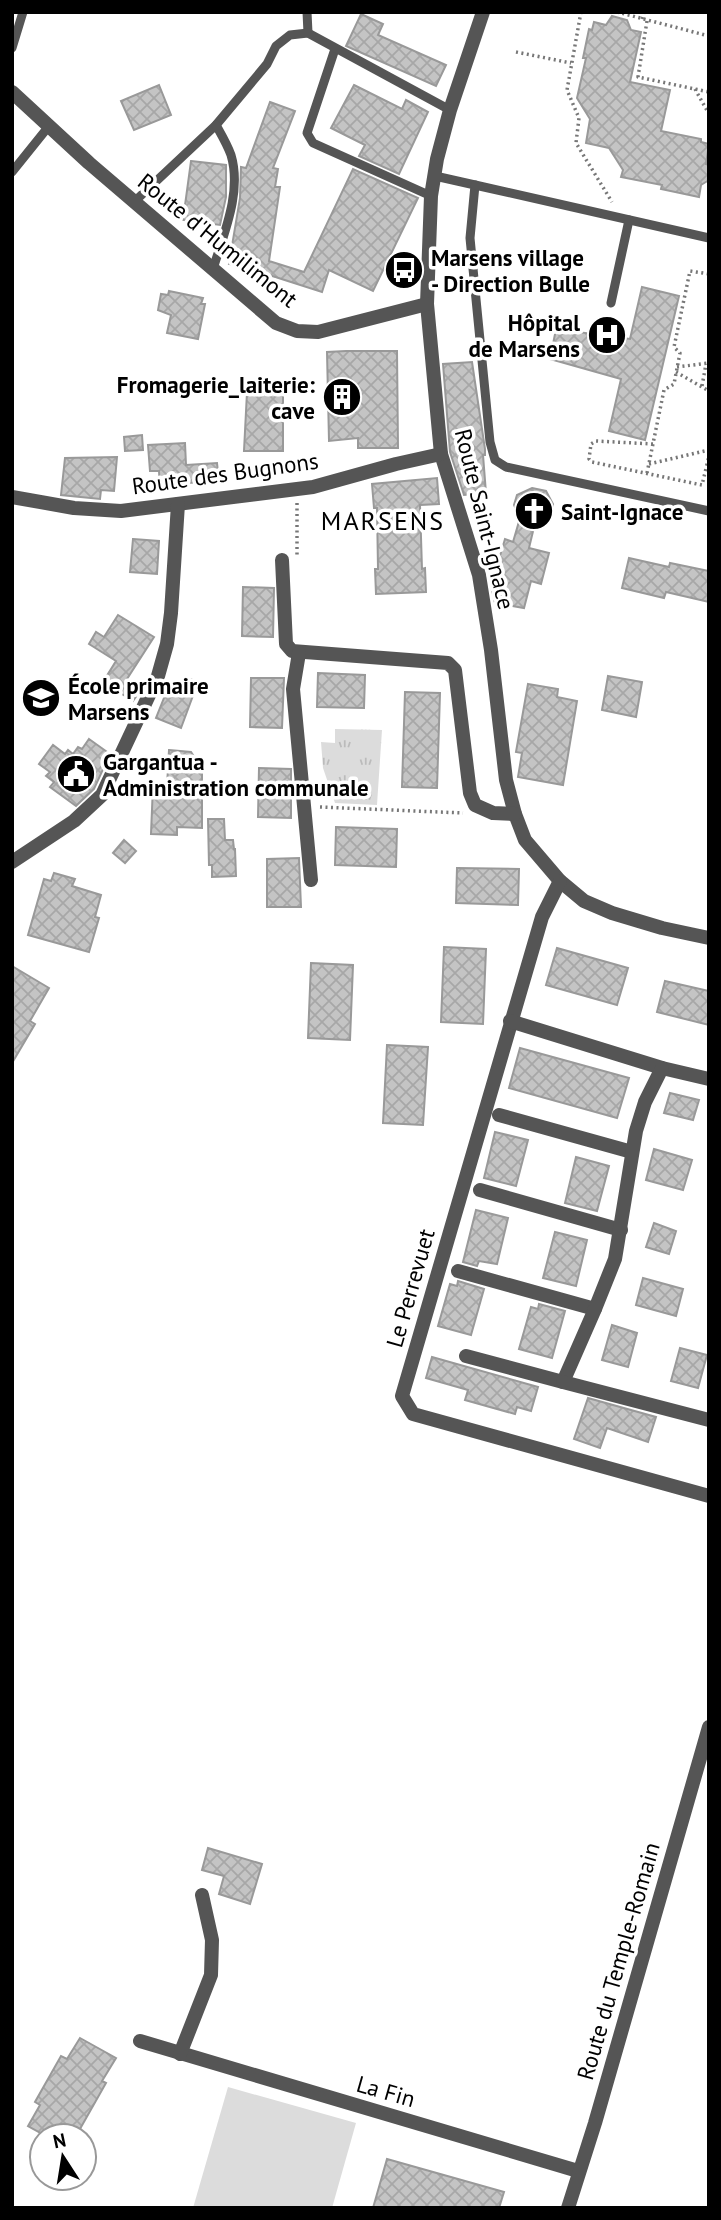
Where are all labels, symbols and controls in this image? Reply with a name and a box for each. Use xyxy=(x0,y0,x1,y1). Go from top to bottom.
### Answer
street label: Route d'Humilimont xyxy=(132,167,304,313)
place label: Marsens village - Direction Bulle xyxy=(431,243,590,298)
bus stop icon: Marsens village - Direction Bulle xyxy=(383,249,425,291)
place label: Hôpital de Marsens xyxy=(469,308,580,363)
hospital icon: Hôpital de Marsens xyxy=(586,314,628,356)
place label: Fromagerie_laiterie: cave xyxy=(117,370,315,425)
building icon: Fromagerie_laiterie: cave xyxy=(321,376,363,418)
street label: Route Saint-Ignace xyxy=(449,426,521,612)
street label: Route des Bugnons xyxy=(130,446,320,500)
church icon: Saint-Ignace xyxy=(513,490,555,532)
place label: Saint-Ignace xyxy=(561,497,683,526)
district label: MARSENS xyxy=(321,504,445,537)
place label: École primaire Marsens xyxy=(68,671,209,726)
school or university icon: École primaire Marsens xyxy=(20,677,62,719)
place label: Gargantua - Administration communale xyxy=(103,747,369,802)
public building icon: Gargantua - Administration communale xyxy=(55,753,97,795)
street label: Le Perrevuet xyxy=(379,1225,441,1351)
street label: Route du Temple-Romain xyxy=(570,1839,666,2083)
street label: La Fin xyxy=(353,2069,419,2113)
north arrow xyxy=(28,2122,98,2192)
text: N xyxy=(51,2127,68,2153)

